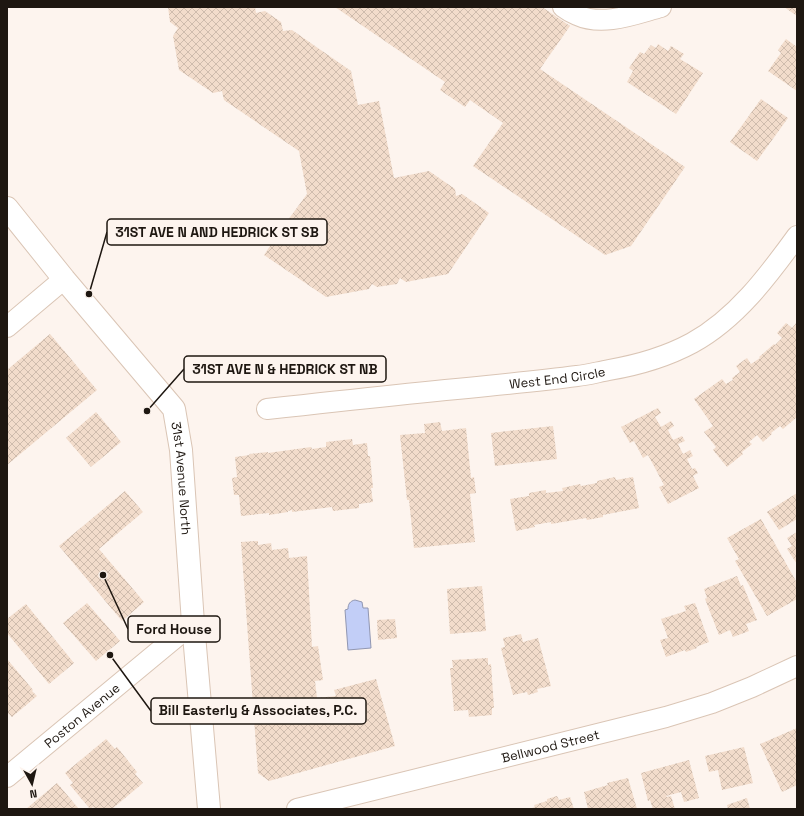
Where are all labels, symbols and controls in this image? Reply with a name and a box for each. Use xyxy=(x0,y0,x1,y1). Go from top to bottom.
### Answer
callout: 31ST AVE N AND HEDRICK ST SB xyxy=(107,219,327,245)
text: 31ST AVE N AND HEDRICK ST SB xyxy=(115,223,319,241)
callout: 31ST AVE N & HEDRICK ST NB xyxy=(184,356,386,382)
text: 31ST AVE N & HEDRICK ST NB xyxy=(192,360,378,378)
street label: West End Circle xyxy=(508,363,607,393)
street label: 31st Avenue North xyxy=(167,420,195,535)
callout: Ford House xyxy=(128,616,220,642)
text: Ford House xyxy=(136,620,212,638)
street label: Poston Avenue xyxy=(41,679,123,752)
callout: Bill Easterly & Associates, P.C. xyxy=(151,698,366,724)
text: Bill Easterly & Associates, P.C. xyxy=(159,701,357,719)
street label: Bellwood Street xyxy=(500,726,601,767)
north arrow xyxy=(12,764,52,804)
text: N xyxy=(29,786,38,801)

